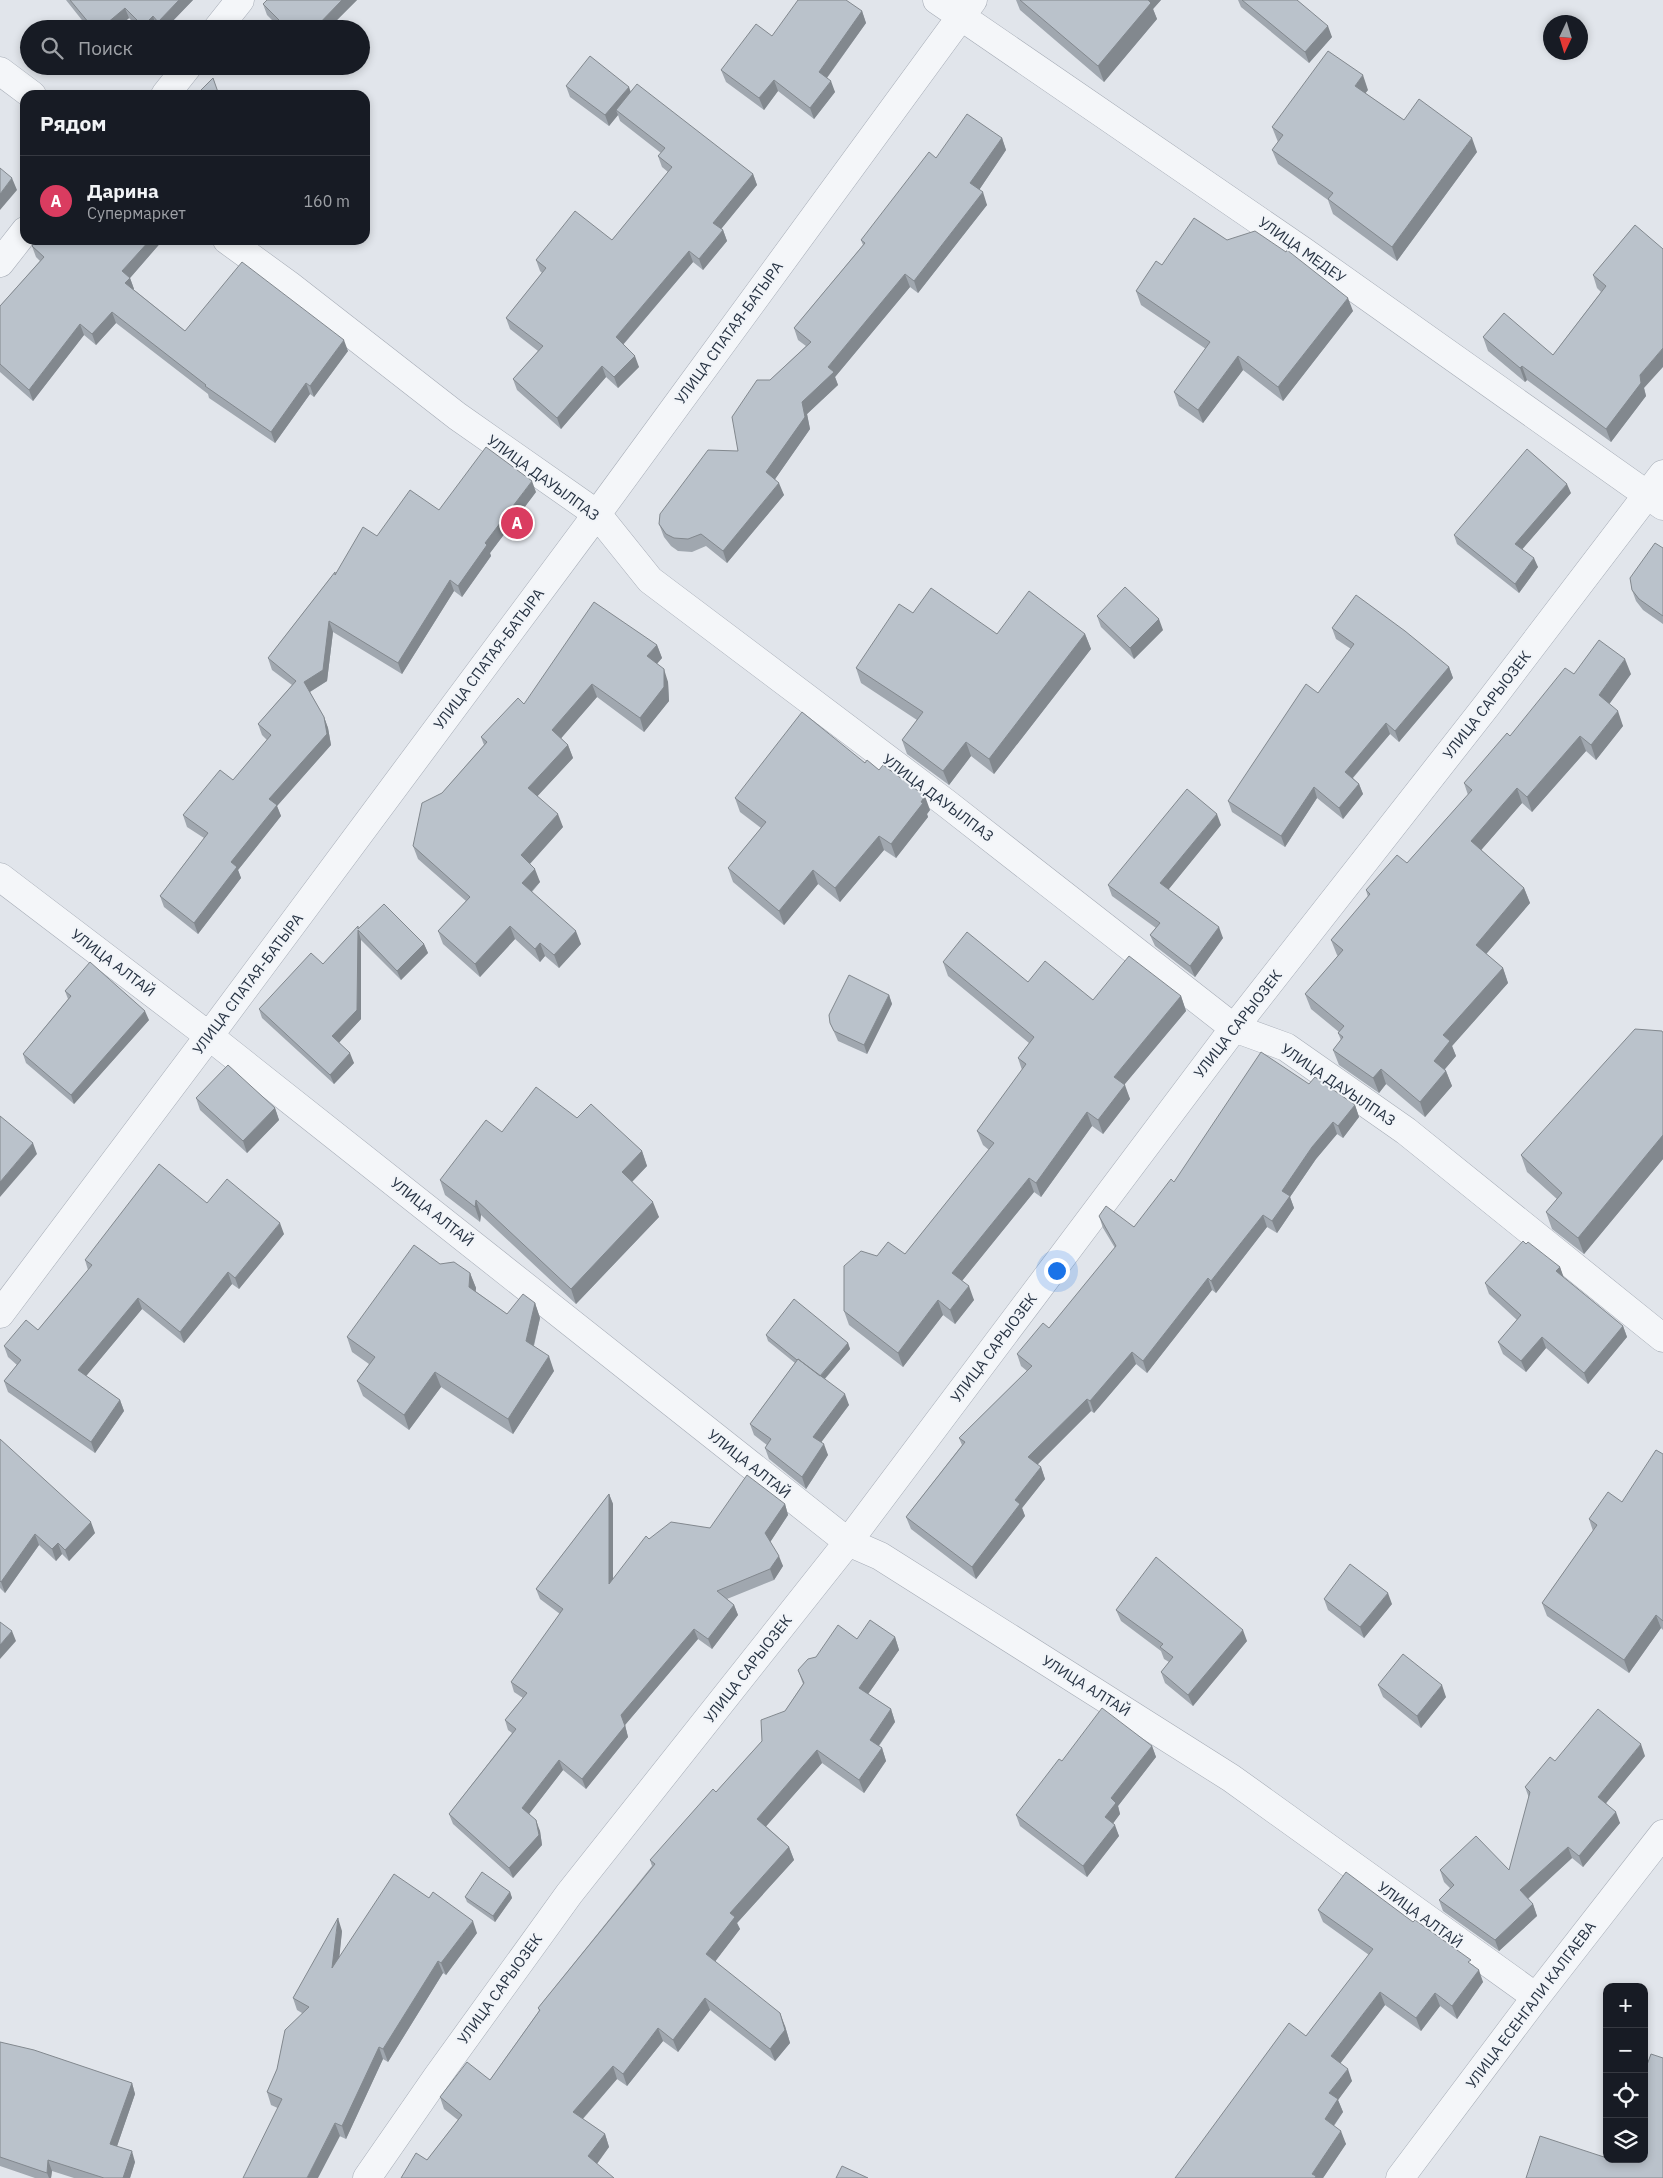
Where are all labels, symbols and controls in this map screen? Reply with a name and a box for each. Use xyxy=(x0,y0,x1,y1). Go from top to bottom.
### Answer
north arrow xyxy=(1543,15,1588,60)
search box xyxy=(20,20,370,75)
icon: search xyxy=(38,34,66,62)
text: Поиск xyxy=(78,36,133,60)
text: Рядом xyxy=(40,109,107,137)
text: Дарина xyxy=(87,179,159,203)
text: A xyxy=(51,191,61,211)
text: 160 m xyxy=(303,191,350,211)
text: Супермаркет xyxy=(87,203,186,223)
street label: УЛИЦА МЕДЕУ xyxy=(1255,212,1350,287)
street label: УЛИЦА СПАТАЯ-БАТЫРА xyxy=(670,257,787,408)
street label: УЛИЦА ДАУЫЛПАЗ xyxy=(483,430,603,525)
pin: A xyxy=(501,504,533,542)
street label: УЛИЦА СПАТАЯ-БАТЫРА xyxy=(429,584,548,733)
street label: УЛИЦА САРЫОЗЕК xyxy=(1438,647,1535,763)
street label: УЛИЦА ДАУЫЛПАЗ xyxy=(879,750,998,846)
street label: УЛИЦА СПАТАЯ-БАТЫРА xyxy=(188,909,307,1058)
street label: УЛИЦА АЛТАЙ xyxy=(67,925,159,1001)
street label: УЛИЦА САРЫОЗЕК xyxy=(1189,966,1286,1082)
street label: УЛИЦА ДАУЫЛПАЗ xyxy=(1277,1039,1399,1130)
street label: УЛИЦА АЛТАЙ xyxy=(387,1173,478,1250)
your location xyxy=(1044,1258,1070,1284)
street label: УЛИЦА САРЫОЗЕК xyxy=(946,1289,1041,1406)
street label: УЛИЦА АЛТАЙ xyxy=(704,1425,795,1502)
street label: УЛИЦА САРЫОЗЕК xyxy=(699,1611,796,1727)
street label: УЛИЦА АЛТАЙ xyxy=(1038,1651,1134,1720)
street label: УЛИЦА АЛТАЙ xyxy=(1374,1877,1467,1952)
street label: УЛИЦА ЕСЕНГАЛИ КАЛГАЕВА xyxy=(1461,1917,1600,2092)
street label: УЛИЦА САРЫОЗЕК xyxy=(453,1930,546,2048)
map controls xyxy=(1603,1983,1648,2163)
button: + xyxy=(1603,1983,1648,2028)
button: − xyxy=(1603,2028,1648,2073)
button: locate xyxy=(1603,2073,1648,2118)
button: layers xyxy=(1603,2118,1648,2163)

